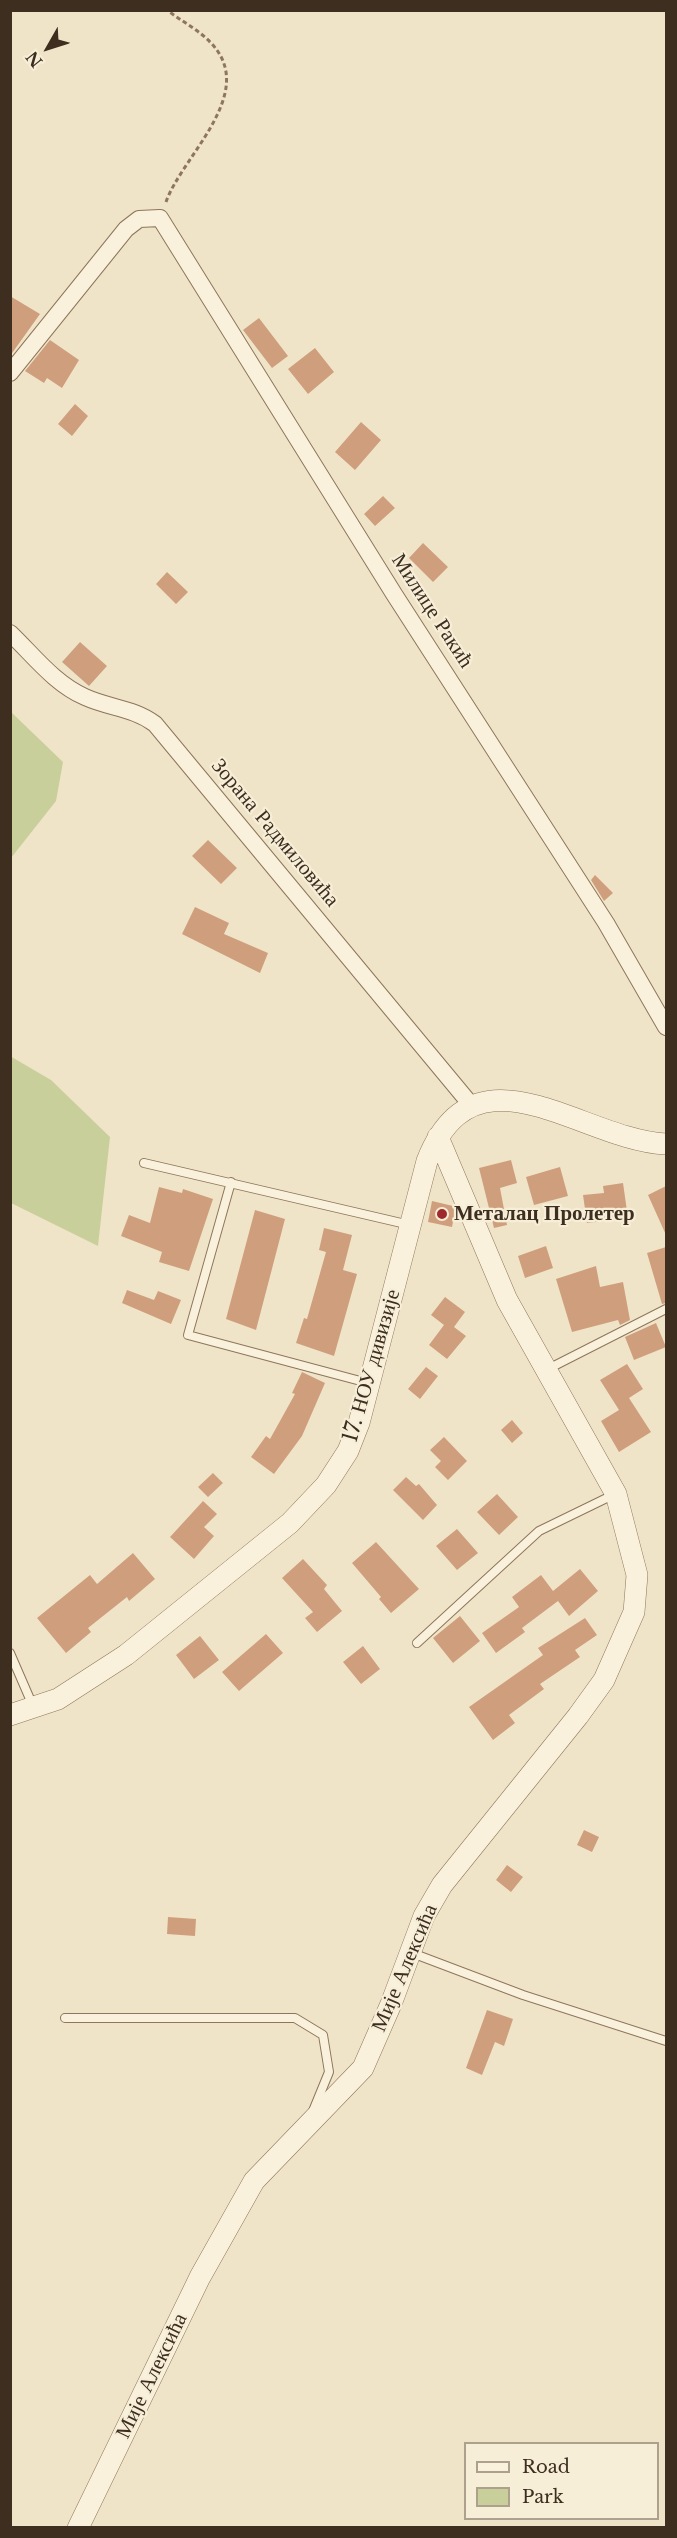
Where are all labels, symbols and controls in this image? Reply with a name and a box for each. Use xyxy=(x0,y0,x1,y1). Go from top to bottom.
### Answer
north arrow xyxy=(18,18,78,78)
text: N xyxy=(22,47,47,71)
street label: Милице Ракић xyxy=(386,549,478,673)
street label: Зорана Радмиловића xyxy=(206,754,344,912)
place label: Металац Пролетер xyxy=(454,1201,635,1227)
marker: Металац Пролетер xyxy=(435,1207,449,1221)
street label: 17. НОУ дивизије xyxy=(338,1287,406,1445)
street label: Мије Алексића xyxy=(367,1900,443,2036)
street label: Мије Алексића xyxy=(111,2309,193,2443)
legend xyxy=(464,2442,659,2520)
text: Road xyxy=(522,2456,570,2478)
text: Park xyxy=(522,2486,564,2508)

